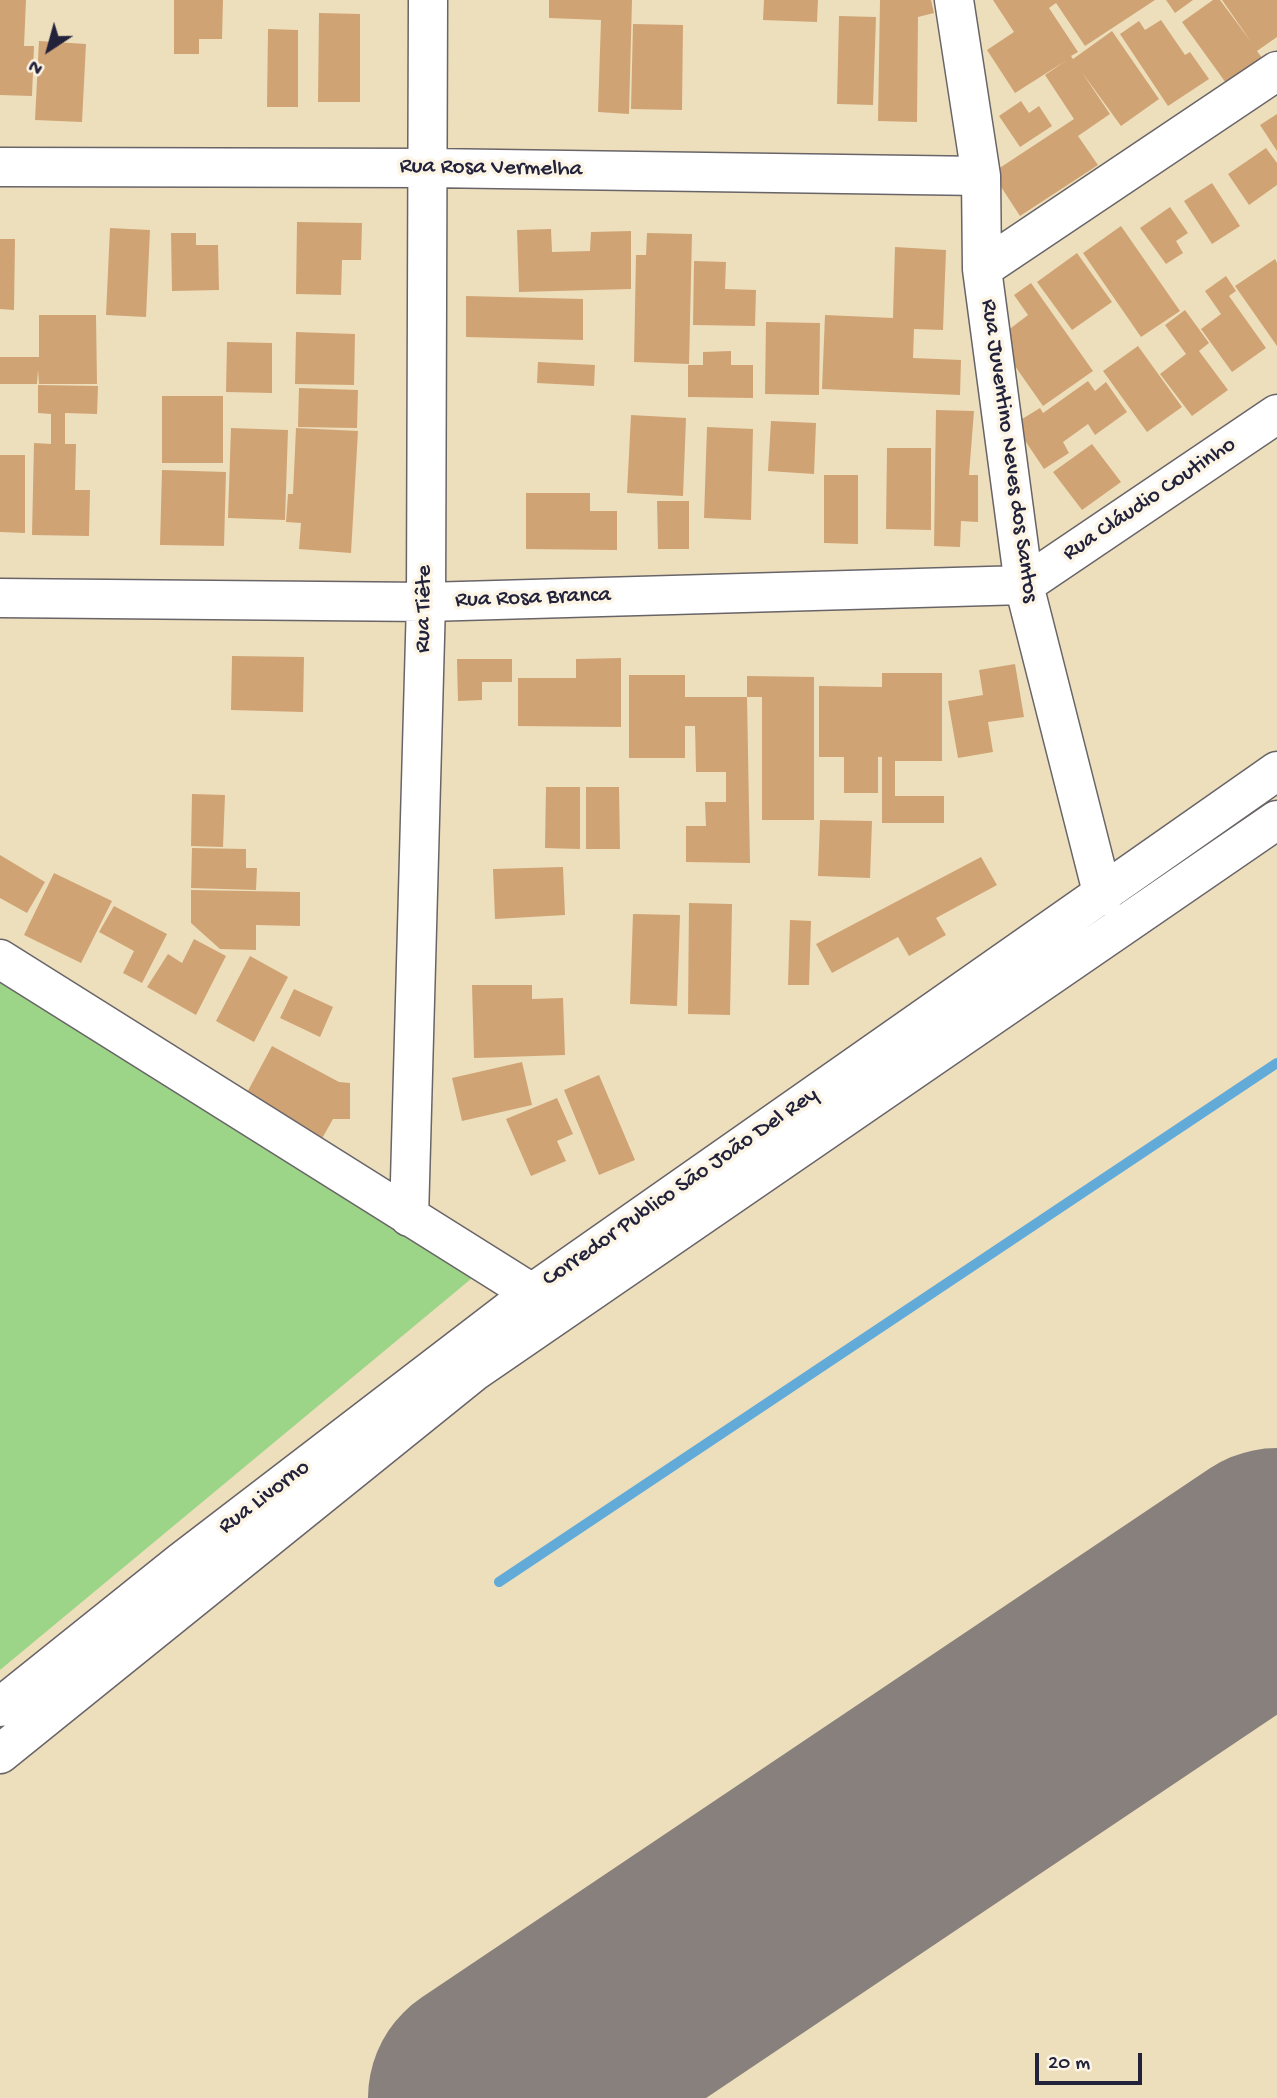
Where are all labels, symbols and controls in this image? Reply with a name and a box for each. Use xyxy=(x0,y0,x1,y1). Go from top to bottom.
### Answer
north arrow xyxy=(14,14,84,84)
text: N xyxy=(25,53,48,79)
street label: Rua Rosa Vermelha xyxy=(399,154,583,184)
street label: Rua Juventino Neves dos Santos xyxy=(973,298,1043,604)
street label: Rua Cláudio Coutinho xyxy=(1058,432,1242,568)
street label: Rua Tiête xyxy=(410,565,440,653)
street label: Rua Rosa Branca xyxy=(455,582,611,616)
street label: Corredor Publico São João Del Rey xyxy=(538,1082,824,1294)
street label: Rua Livorno xyxy=(214,1455,316,1541)
scale bar xyxy=(1039,2038,1146,2082)
text: 20 m xyxy=(1048,2052,1090,2077)

